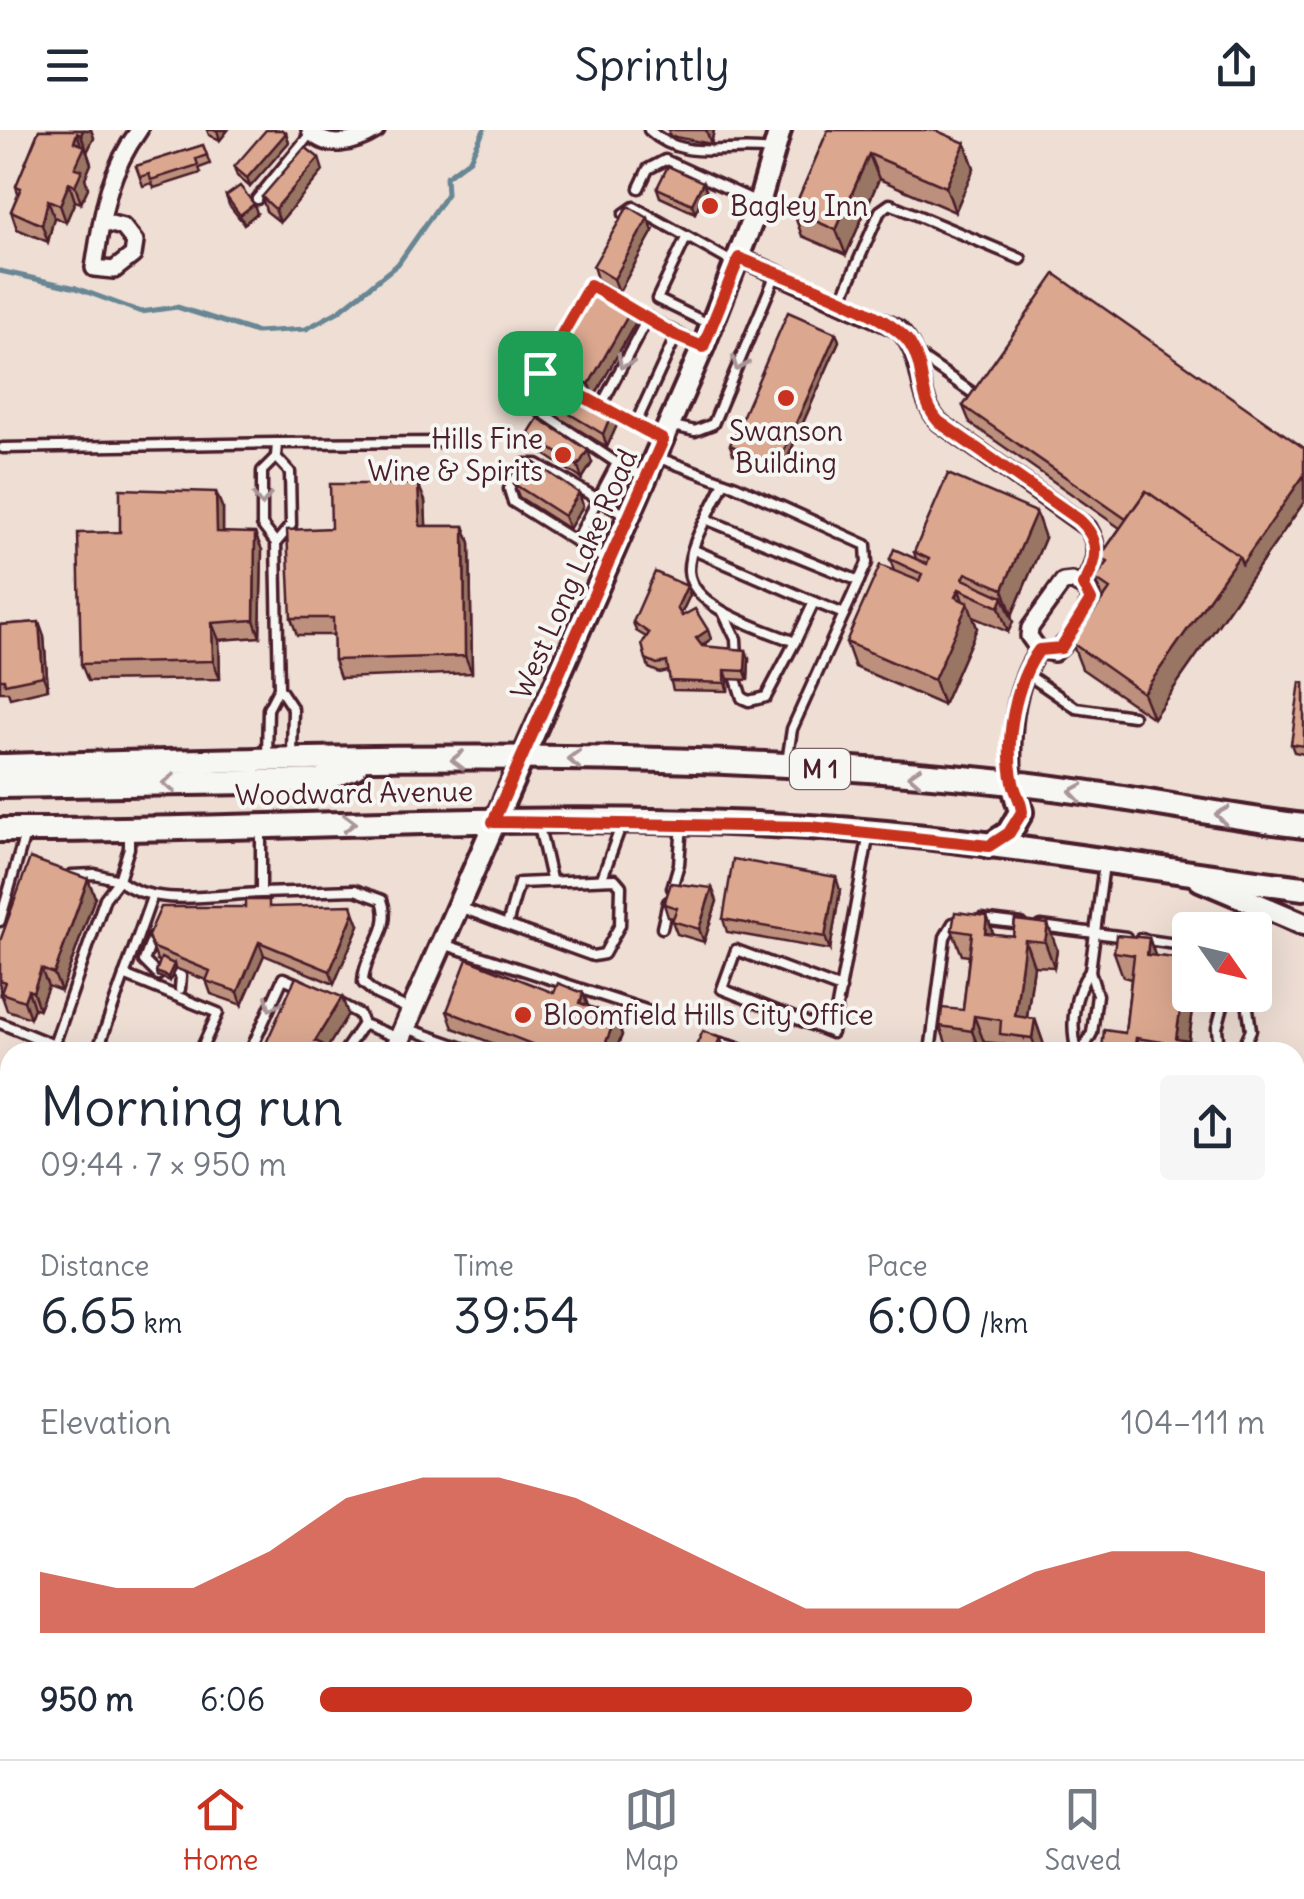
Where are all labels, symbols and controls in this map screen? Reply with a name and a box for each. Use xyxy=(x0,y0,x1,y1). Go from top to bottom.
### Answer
text: Sprintly xyxy=(574,37,730,93)
icon: menu xyxy=(40,38,95,93)
icon: share xyxy=(1209,38,1264,93)
place label: Bagley Inn xyxy=(730,188,868,224)
marker: Bagley Inn xyxy=(699,195,721,217)
pin xyxy=(498,331,583,416)
icon: arrive xyxy=(513,346,568,401)
one-way arrow xyxy=(617,351,637,369)
one-way arrow xyxy=(731,354,751,372)
marker: Swanson Building xyxy=(775,387,797,409)
place label: Swanson Building xyxy=(729,413,843,481)
place label: Hills Fine Wine & Spirits xyxy=(368,421,543,489)
street label: West Long Lake Road xyxy=(503,443,645,705)
marker: Hills Fine Wine & Spirits xyxy=(552,444,574,466)
one-way arrow xyxy=(251,492,273,508)
one-way arrow xyxy=(450,749,466,771)
one-way arrow xyxy=(566,749,582,770)
road number: M 1 xyxy=(790,749,850,789)
one-way arrow xyxy=(907,766,923,787)
one-way arrow xyxy=(161,772,176,794)
street label: Woodward Avenue xyxy=(234,773,474,813)
one-way arrow xyxy=(1068,783,1085,804)
one-way arrow xyxy=(1213,805,1230,826)
one-way arrow xyxy=(342,812,358,834)
north arrow xyxy=(1172,912,1272,1012)
map controls xyxy=(1172,912,1272,1012)
one-way arrow xyxy=(264,994,284,1012)
place label: Bloomfield Hills City Office xyxy=(543,997,874,1033)
marker: Bloomfield Hills City Office xyxy=(512,1004,534,1026)
text: Morning run xyxy=(40,1072,344,1141)
button: share xyxy=(1160,1075,1265,1180)
text: 09:44 · 7 × 950 m xyxy=(40,1144,287,1185)
text: Distance xyxy=(40,1248,149,1284)
text: Time xyxy=(453,1248,514,1284)
text: Pace xyxy=(867,1248,928,1284)
text: 6.65 xyxy=(40,1284,137,1347)
text: 39:54 xyxy=(453,1284,579,1347)
text: 6:00 xyxy=(867,1284,973,1347)
text: km xyxy=(137,1305,182,1341)
text: /km xyxy=(973,1305,1028,1341)
text: Elevation xyxy=(40,1402,171,1443)
text: 104–111 m xyxy=(1121,1402,1265,1443)
text: 950 m xyxy=(40,1679,134,1720)
text: 6:06 xyxy=(200,1679,265,1720)
tab: Home xyxy=(183,1782,258,1878)
tab: Map xyxy=(624,1782,679,1878)
tab: Saved xyxy=(1044,1782,1121,1878)

